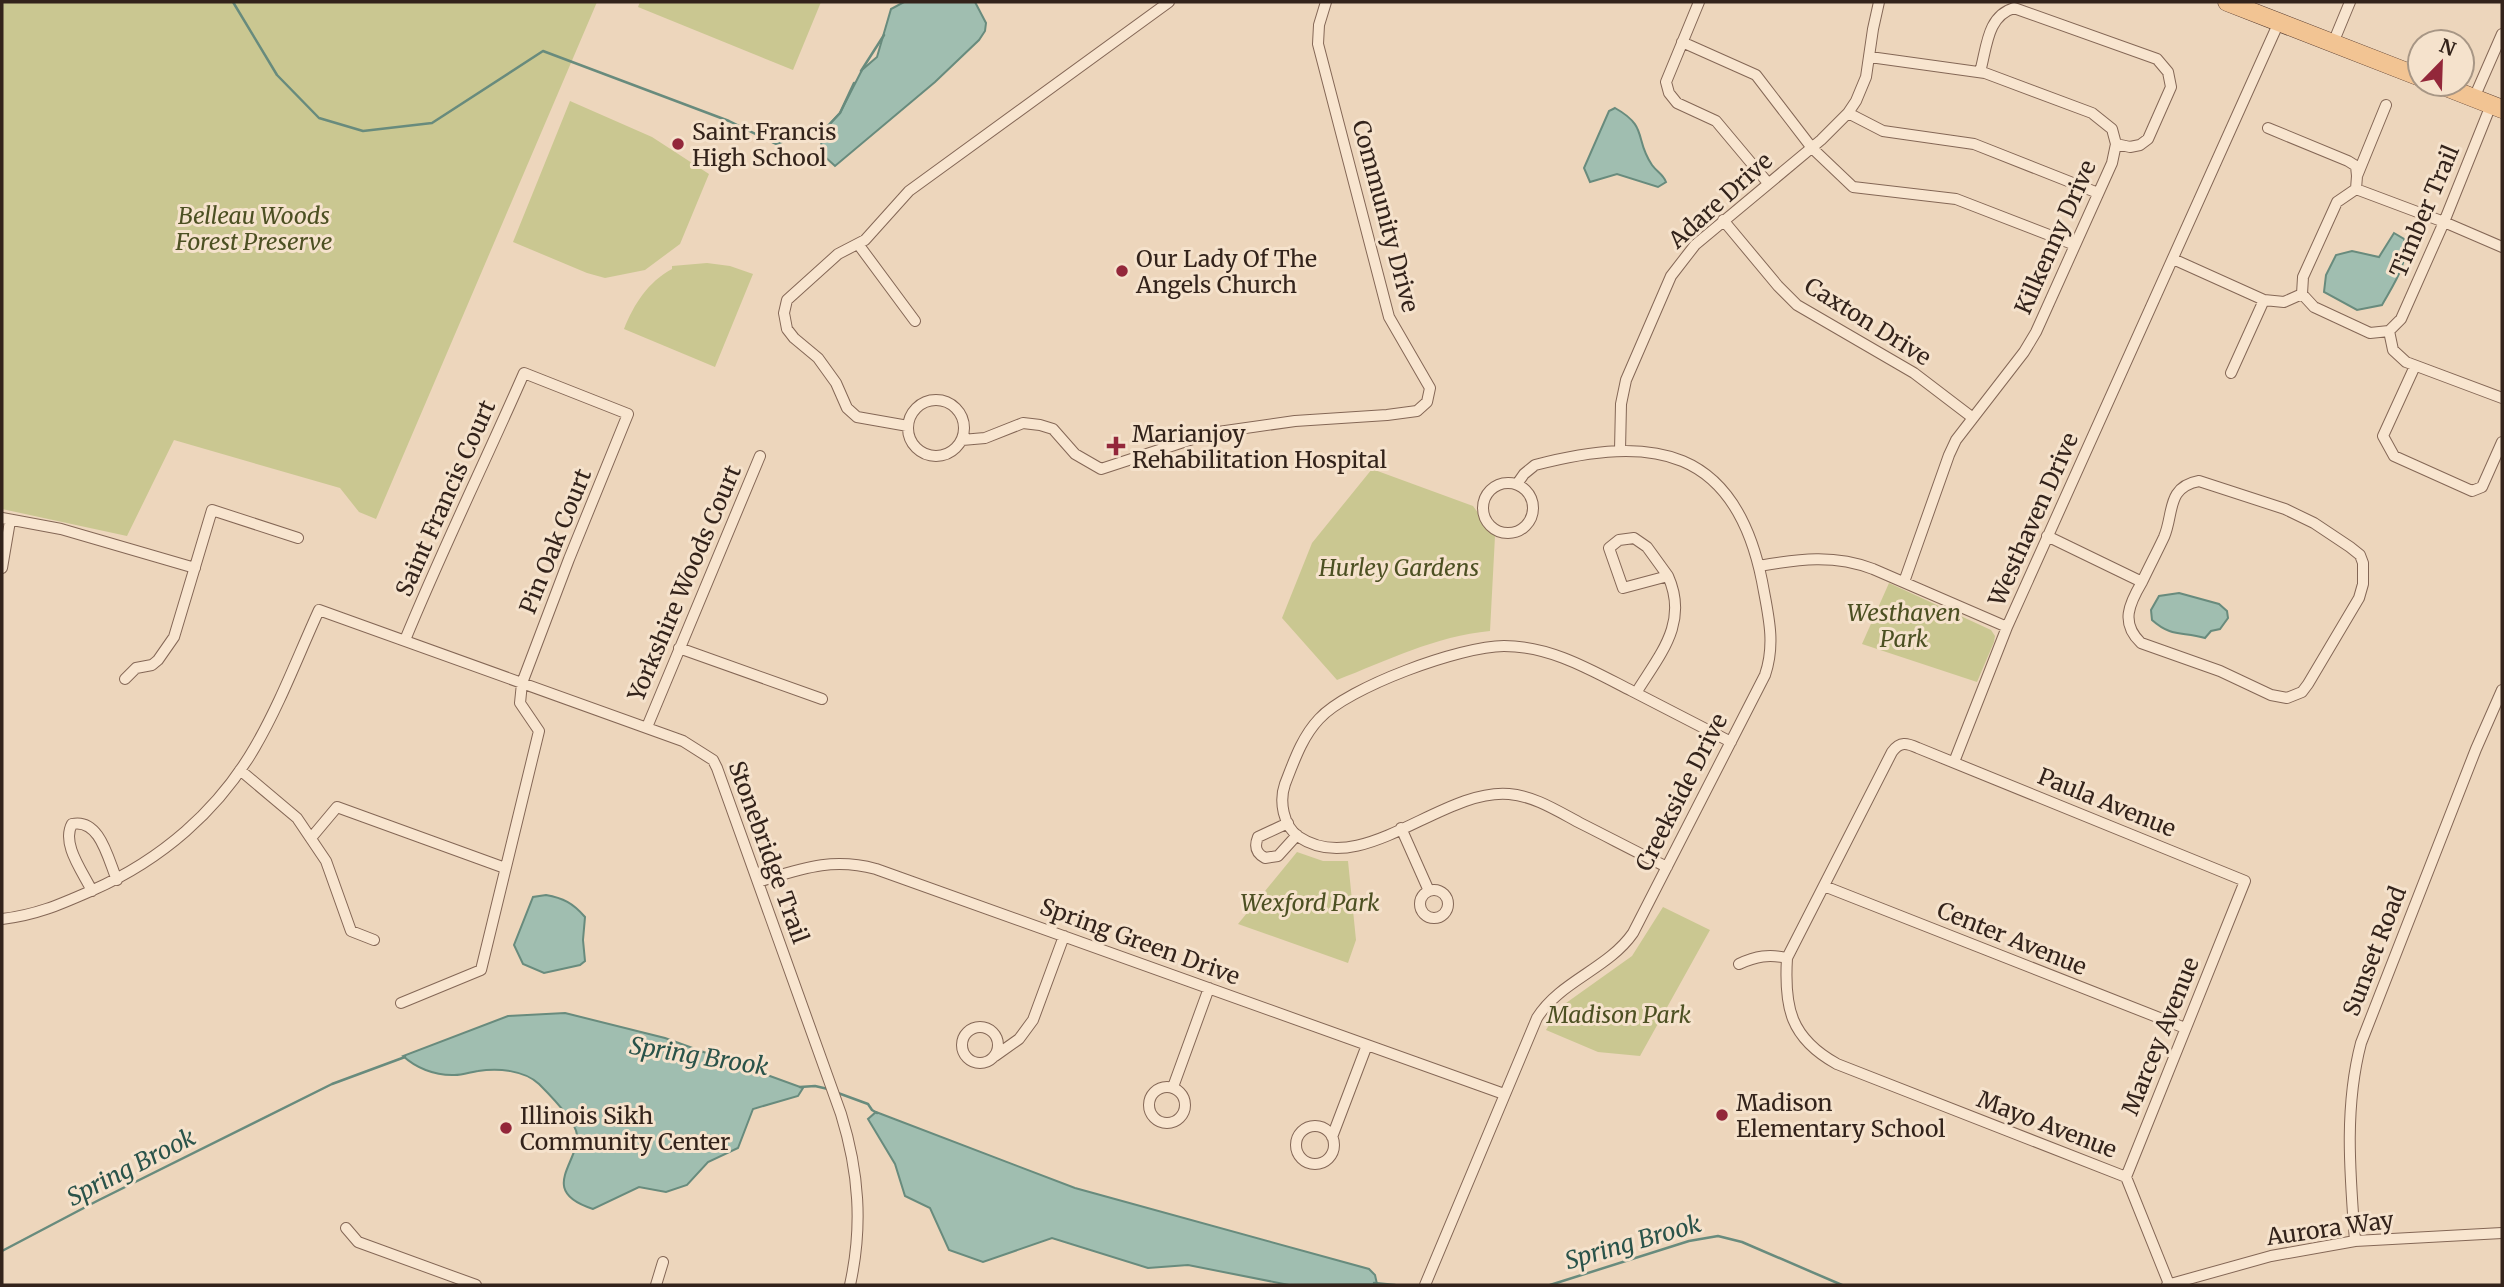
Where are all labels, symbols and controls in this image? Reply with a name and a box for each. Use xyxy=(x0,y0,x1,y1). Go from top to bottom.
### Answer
north arrow xyxy=(2406,28,2476,98)
text: N xyxy=(2436,33,2459,61)
place label: Saint Francis High School xyxy=(692,117,837,172)
street label: Community Drive xyxy=(1346,117,1426,315)
marker: Saint Francis High School xyxy=(670,136,686,152)
street label: Timber Trail xyxy=(2383,140,2465,282)
street label: Adare Drive xyxy=(1661,146,1778,255)
street label: Kilkenny Drive xyxy=(2008,155,2102,319)
park label: Belleau Woods Forest Preserve xyxy=(175,201,332,256)
place label: Our Lady Of The Angels Church xyxy=(1135,244,1317,299)
marker: Our Lady Of The Angels Church xyxy=(1114,263,1130,279)
street label: Caxton Drive xyxy=(1799,271,1937,371)
street label: Saint Francis Court xyxy=(389,395,501,601)
place label: Marianjoy Rehabilitation Hospital xyxy=(1132,419,1387,474)
street label: Westhaven Drive xyxy=(1981,428,2084,611)
marker: Marianjoy Rehabilitation Hospital xyxy=(1106,436,1126,456)
street label: Yorkshire Woods Court xyxy=(621,461,747,706)
street label: Pin Oak Court xyxy=(513,464,597,618)
park label: Hurley Gardens xyxy=(1318,553,1479,582)
park label: Westhaven Park xyxy=(1847,598,1961,653)
street label: Creekside Drive xyxy=(1629,708,1733,876)
street label: Stonebridge Trail xyxy=(723,757,815,947)
street label: Paula Avenue xyxy=(2034,761,2180,843)
street label: Sunset Road xyxy=(2336,882,2412,1020)
park label: Wexford Park xyxy=(1240,888,1380,917)
street label: Spring Green Drive xyxy=(1036,891,1244,991)
street label: Center Avenue xyxy=(1933,895,2091,981)
street label: Marcey Avenue xyxy=(2115,953,2205,1119)
park label: Madison Park xyxy=(1546,1000,1691,1029)
water label: Spring Brook xyxy=(627,1030,771,1082)
street label: Mayo Avenue xyxy=(1973,1084,2121,1164)
place label: Madison Elementary School xyxy=(1736,1088,1945,1143)
place label: Illinois Sikh Community Center xyxy=(520,1101,730,1156)
marker: Madison Elementary School xyxy=(1714,1107,1730,1123)
marker: Illinois Sikh Community Center xyxy=(498,1120,514,1136)
water label: Spring Brook xyxy=(62,1121,200,1213)
street label: Aurora Way xyxy=(2263,1205,2396,1251)
water label: Spring Brook xyxy=(1561,1208,1705,1276)

